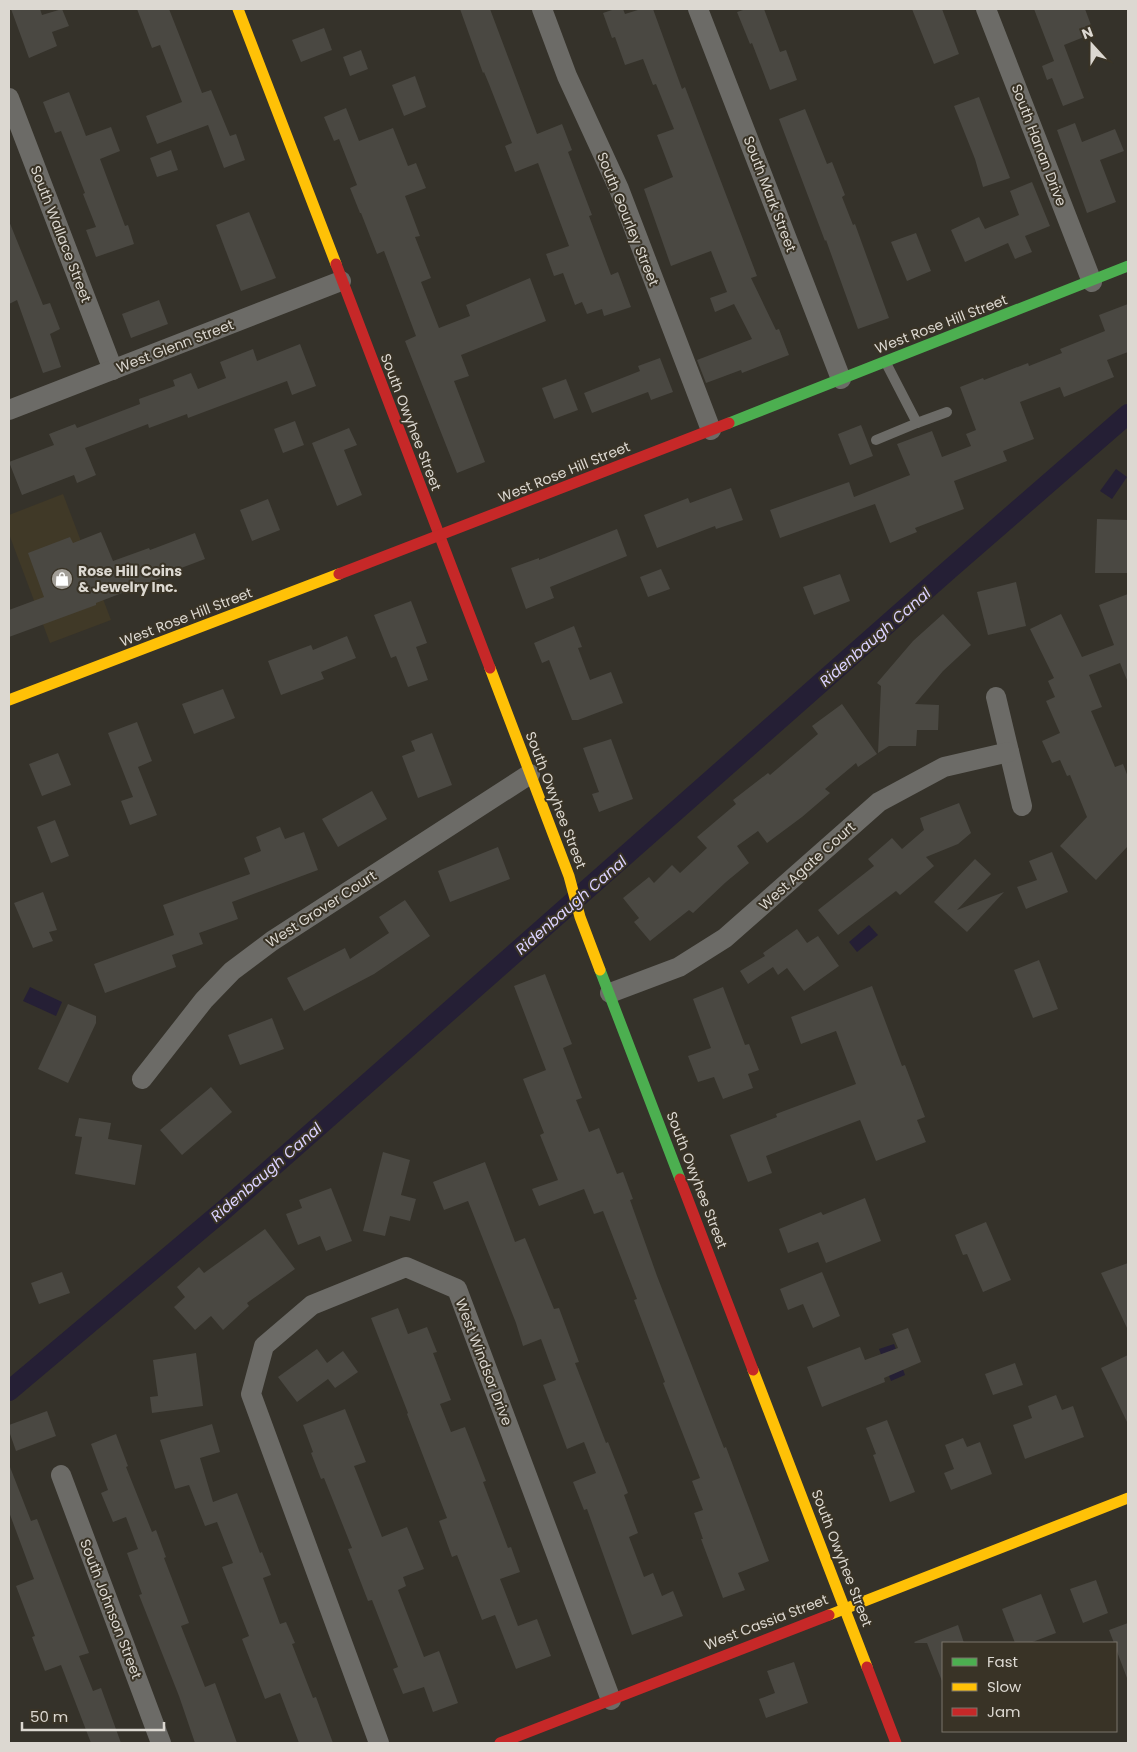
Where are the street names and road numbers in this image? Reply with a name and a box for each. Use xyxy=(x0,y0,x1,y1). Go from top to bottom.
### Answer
street label: South Hanan Drive xyxy=(1006,81,1072,209)
street label: South Mark Street xyxy=(739,133,801,255)
street label: South Gourley Street xyxy=(592,149,664,289)
street label: South Wallace Street xyxy=(26,163,96,305)
street label: West Rose Hill Street xyxy=(872,290,1010,358)
street label: West Glenn Street xyxy=(113,314,237,378)
street label: South Owyhee Street xyxy=(376,351,446,493)
street label: West Rose Hill Street xyxy=(495,436,633,508)
street label: West Rose Hill Street xyxy=(117,583,255,651)
street label: South Owyhee Street xyxy=(521,729,591,871)
street label: West Agate Court xyxy=(754,817,860,915)
street label: West Grover Court xyxy=(262,866,380,952)
street label: South Owyhee Street xyxy=(662,1109,732,1251)
street label: West Windsor Drive xyxy=(451,1296,518,1429)
street label: South Owyhee Street xyxy=(807,1487,877,1629)
street label: South Johnson Street xyxy=(75,1536,147,1682)
street label: West Cassia Street xyxy=(701,1589,831,1655)

